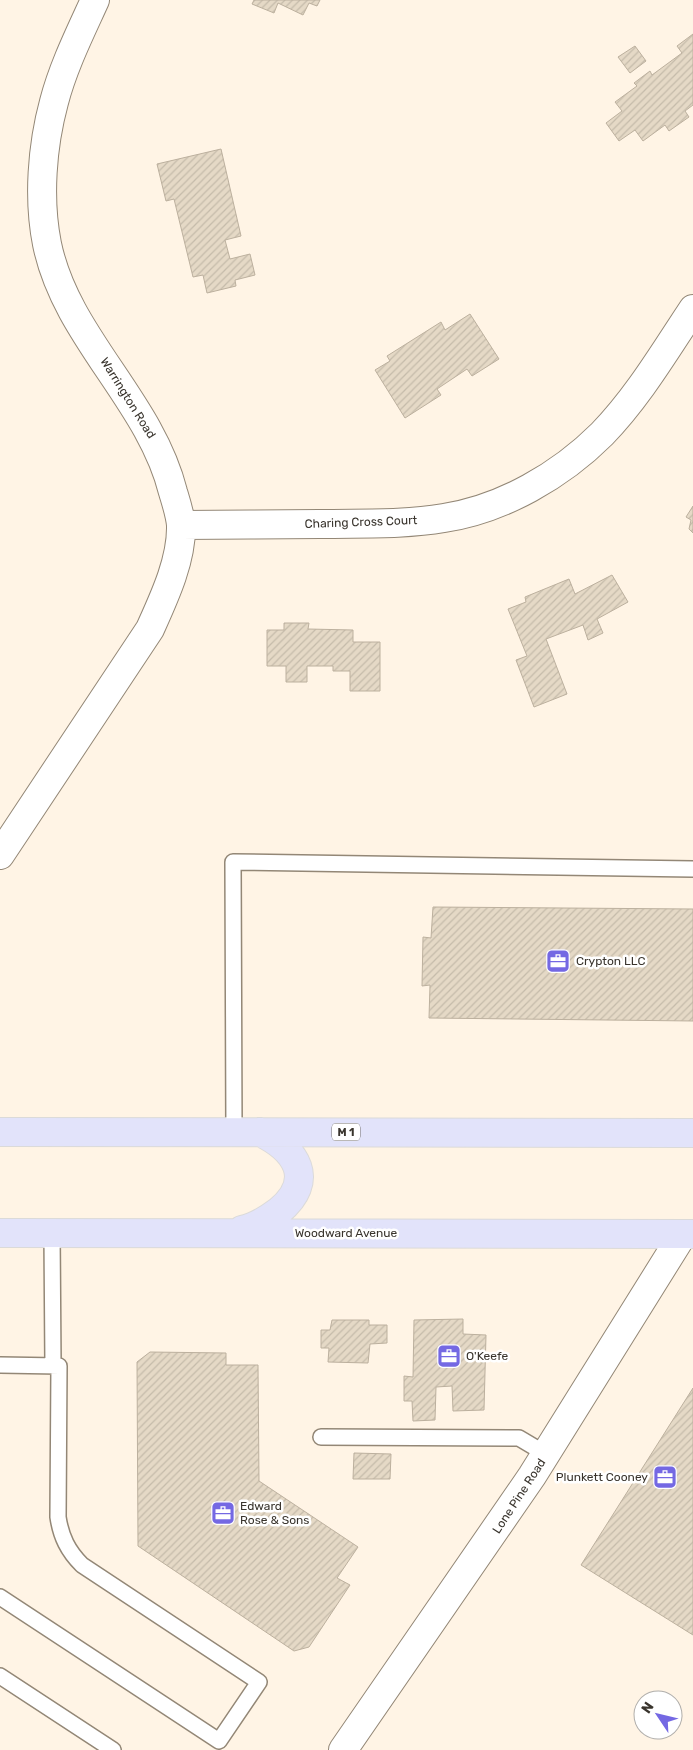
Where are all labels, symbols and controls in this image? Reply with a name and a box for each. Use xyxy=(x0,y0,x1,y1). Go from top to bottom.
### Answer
street label: Warrington Road xyxy=(98,355,158,441)
street label: Charing Cross Court xyxy=(304,513,418,531)
office icon: Crypton LLC xyxy=(545,948,571,974)
place label: Crypton LLC xyxy=(576,954,645,968)
road number: M 1 xyxy=(332,1124,360,1140)
street label: Woodward Avenue xyxy=(295,1226,398,1240)
office icon: O'Keefe xyxy=(436,1343,462,1369)
place label: O'Keefe xyxy=(466,1349,508,1363)
street label: Lone Pine Road xyxy=(490,1456,548,1536)
office icon: Plunkett Cooney xyxy=(652,1464,678,1490)
place label: Plunkett Cooney xyxy=(556,1470,648,1484)
place label: Edward Rose & Sons xyxy=(240,1499,309,1527)
office icon: Edward Rose & Sons xyxy=(210,1500,236,1526)
north arrow xyxy=(633,1690,683,1740)
text: N xyxy=(638,1699,658,1717)

